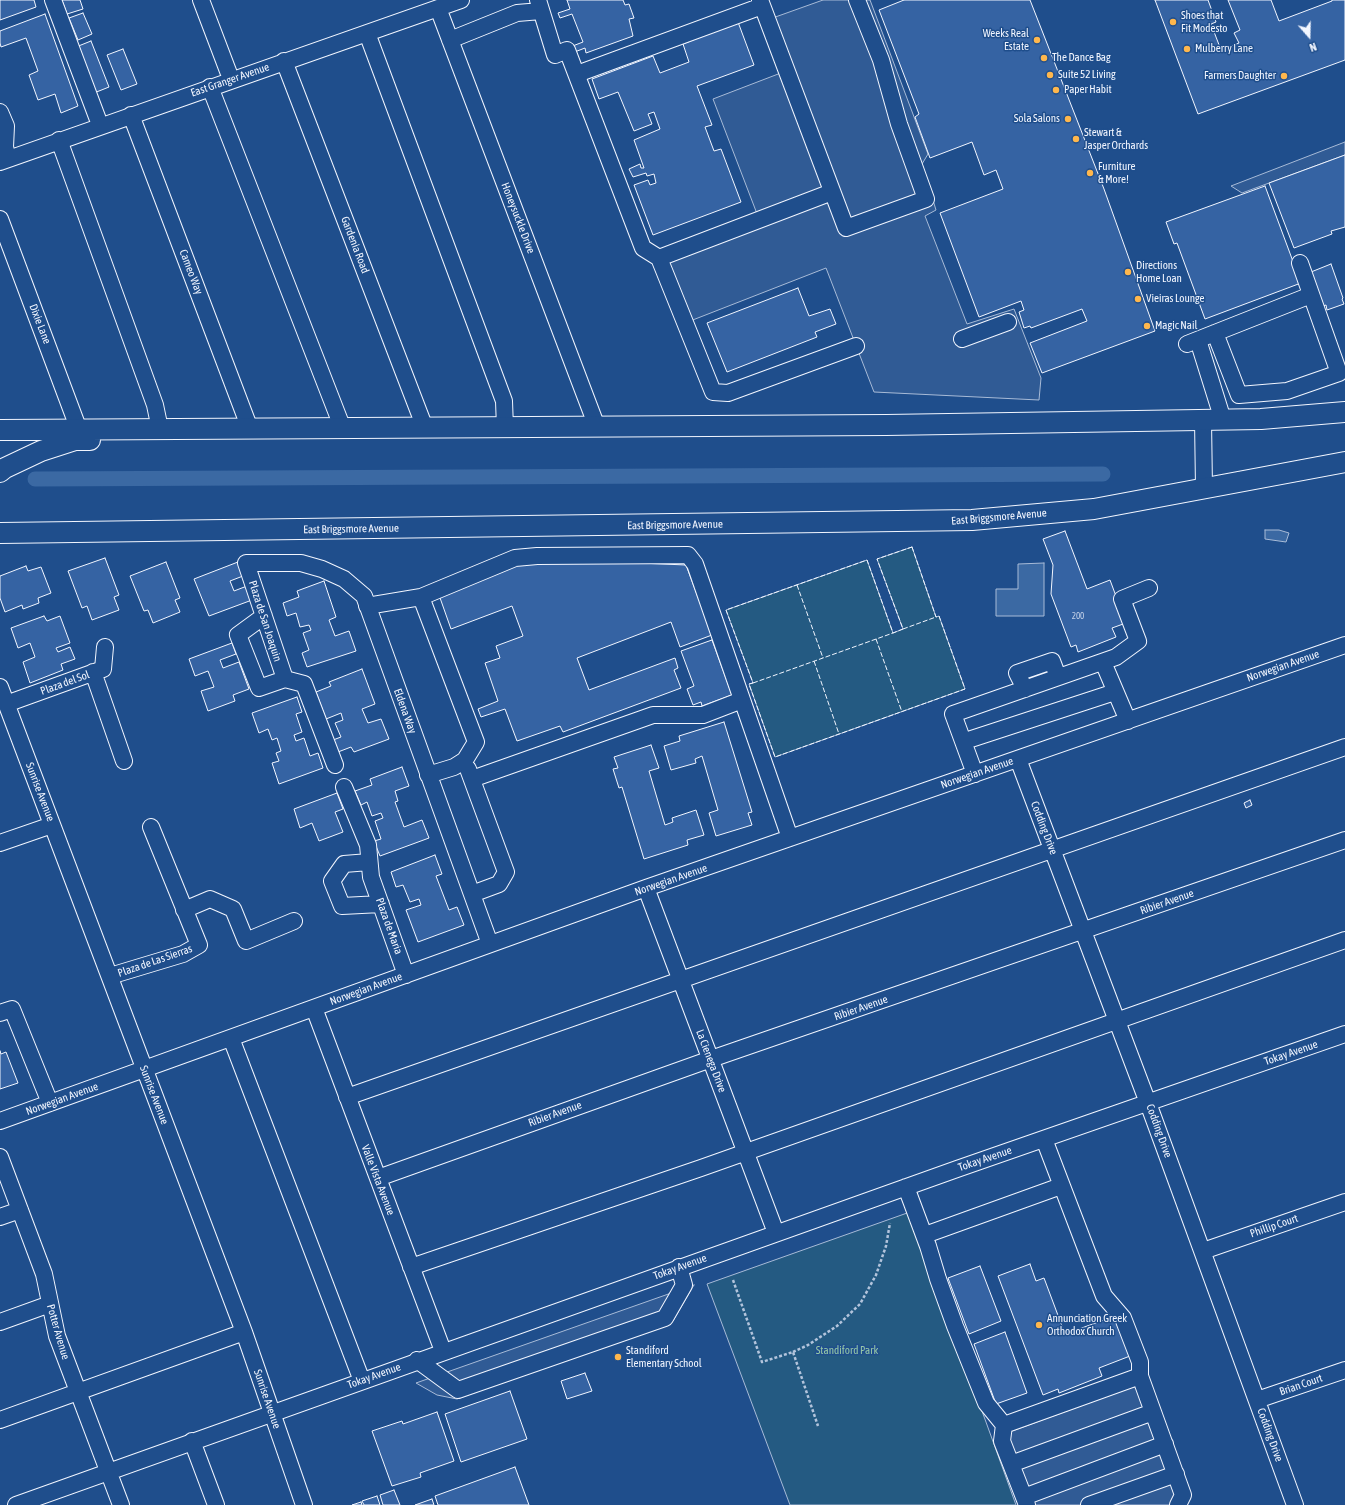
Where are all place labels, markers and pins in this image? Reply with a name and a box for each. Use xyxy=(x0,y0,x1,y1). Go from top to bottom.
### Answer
place label: Shoes that Fit Modesto xyxy=(1181,9,1227,35)
marker: Shoes that Fit Modesto xyxy=(1168,17,1178,27)
place label: Weeks Real Estate xyxy=(983,27,1029,53)
marker: Weeks Real Estate xyxy=(1032,35,1042,45)
place label: Mulberry Lane xyxy=(1195,42,1253,56)
marker: Mulberry Lane xyxy=(1182,44,1192,54)
place label: The Dance Bag xyxy=(1052,51,1111,65)
marker: The Dance Bag xyxy=(1039,53,1049,63)
place label: Suite 52 Living xyxy=(1058,68,1116,82)
place label: Farmers Daughter xyxy=(1204,69,1276,83)
marker: Suite 52 Living xyxy=(1045,70,1055,80)
marker: Farmers Daughter xyxy=(1279,71,1289,81)
place label: Paper Habit xyxy=(1064,83,1112,97)
marker: Paper Habit xyxy=(1051,85,1061,95)
place label: Sola Salons xyxy=(1014,112,1060,126)
marker: Sola Salons xyxy=(1063,114,1073,124)
place label: Stewart & Jasper Orchards xyxy=(1084,126,1148,152)
marker: Stewart & Jasper Orchards xyxy=(1071,134,1081,144)
place label: Furniture & More! xyxy=(1098,160,1135,186)
marker: Furniture & More! xyxy=(1085,168,1095,178)
place label: Directions Home Loan xyxy=(1136,259,1182,285)
marker: Directions Home Loan xyxy=(1123,267,1133,277)
place label: Vieiras Lounge xyxy=(1146,292,1205,306)
marker: Vieiras Lounge xyxy=(1133,294,1143,304)
place label: Magic Nail xyxy=(1155,319,1197,333)
marker: Magic Nail xyxy=(1142,321,1152,331)
place label: Annunciation Greek Orthodox Church xyxy=(1047,1312,1127,1338)
marker: Annunciation Greek Orthodox Church xyxy=(1034,1320,1044,1330)
place label: Standiford Elementary School xyxy=(626,1344,702,1370)
marker: Standiford Elementary School xyxy=(613,1352,623,1362)

